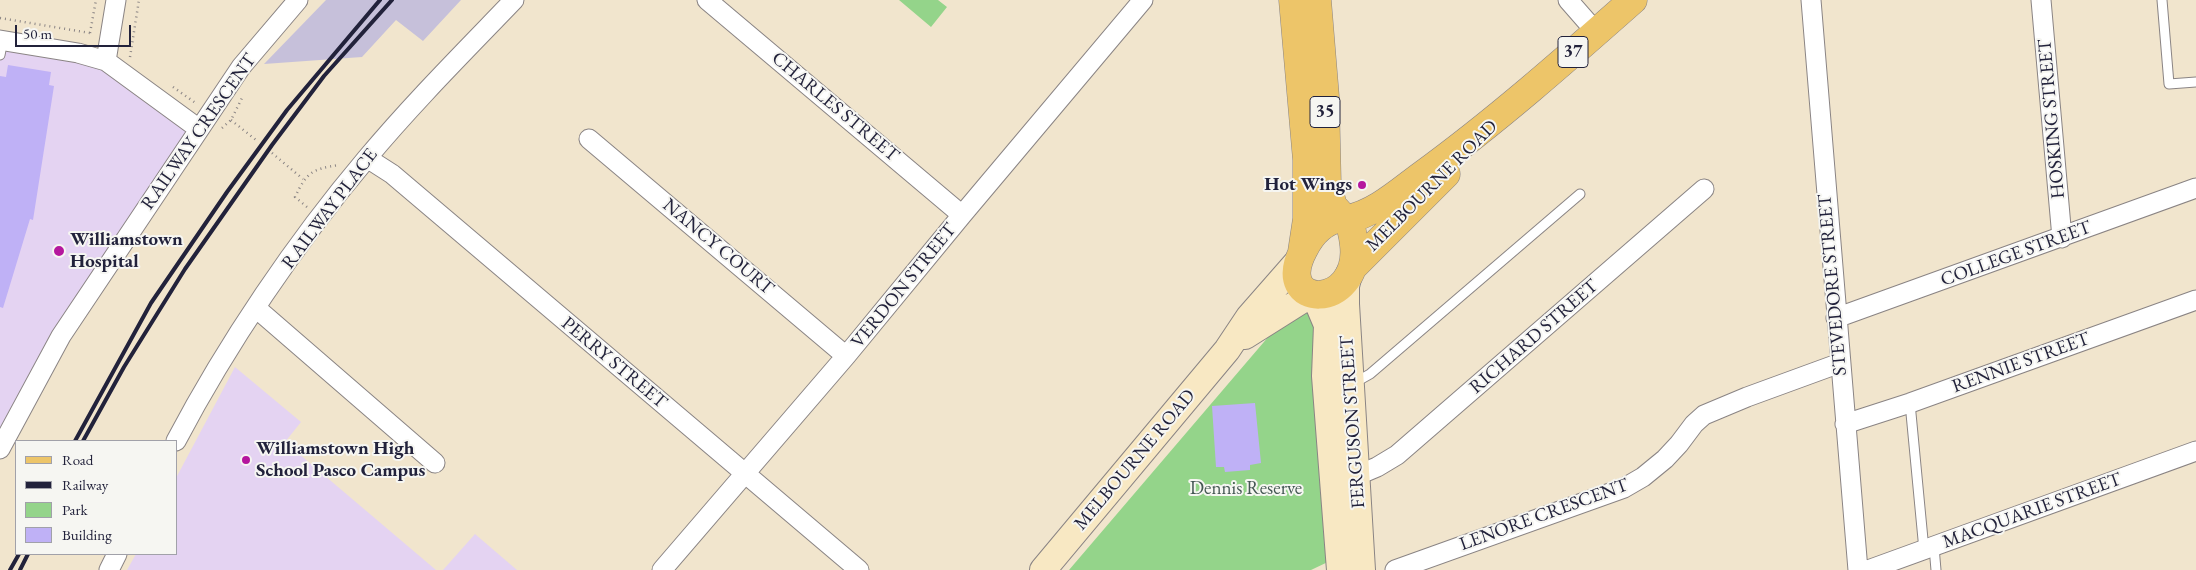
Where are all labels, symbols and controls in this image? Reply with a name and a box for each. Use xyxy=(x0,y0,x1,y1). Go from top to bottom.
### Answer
scale bar xyxy=(18,15,134,47)
text: 50 m xyxy=(23,24,52,43)
road number: 37 xyxy=(1558,36,1588,68)
street label: HOSKING STREET xyxy=(2034,38,2070,200)
street label: CHARLES STREET xyxy=(767,47,903,167)
street label: RAILWAY CRESCENT xyxy=(137,50,261,214)
road number: 35 xyxy=(1310,96,1340,128)
street label: MELBOURNE ROAD xyxy=(1361,115,1503,257)
street label: RAILWAY PLACE xyxy=(277,144,383,274)
place label: Hot Wings xyxy=(1264,174,1352,196)
marker: Hot Wings xyxy=(1356,179,1368,191)
street label: STEVEDORE STREET xyxy=(1814,193,1852,377)
street label: NANCY COURT xyxy=(658,194,778,300)
street label: COLLEGE STREET xyxy=(1938,216,2094,292)
street label: VERDON STREET xyxy=(847,219,961,353)
place label: Williamstown Hospital xyxy=(70,229,183,273)
marker: Williamstown Hospital xyxy=(52,244,66,258)
street label: RICHARD STREET xyxy=(1465,275,1603,399)
street label: PERRY STREET xyxy=(557,312,671,414)
street label: RENNIE STREET xyxy=(1949,328,2093,398)
street label: FERGUSON STREET xyxy=(1336,335,1370,509)
street label: MELBOURNE ROAD xyxy=(1069,385,1201,535)
place label: Williamstown High School Pasco Campus xyxy=(256,438,425,482)
legend xyxy=(15,440,178,555)
text: Road xyxy=(62,450,93,469)
marker: Williamstown High School Pasco Campus xyxy=(240,454,252,466)
street label: MACQUARIE STREET xyxy=(1939,468,2125,554)
street label: LENORE CRESCENT xyxy=(1456,474,1632,556)
text: Railway xyxy=(62,475,108,494)
park label: Dennis Reserve xyxy=(1190,478,1302,500)
text: Park xyxy=(62,500,88,519)
text: Building xyxy=(62,525,112,544)

